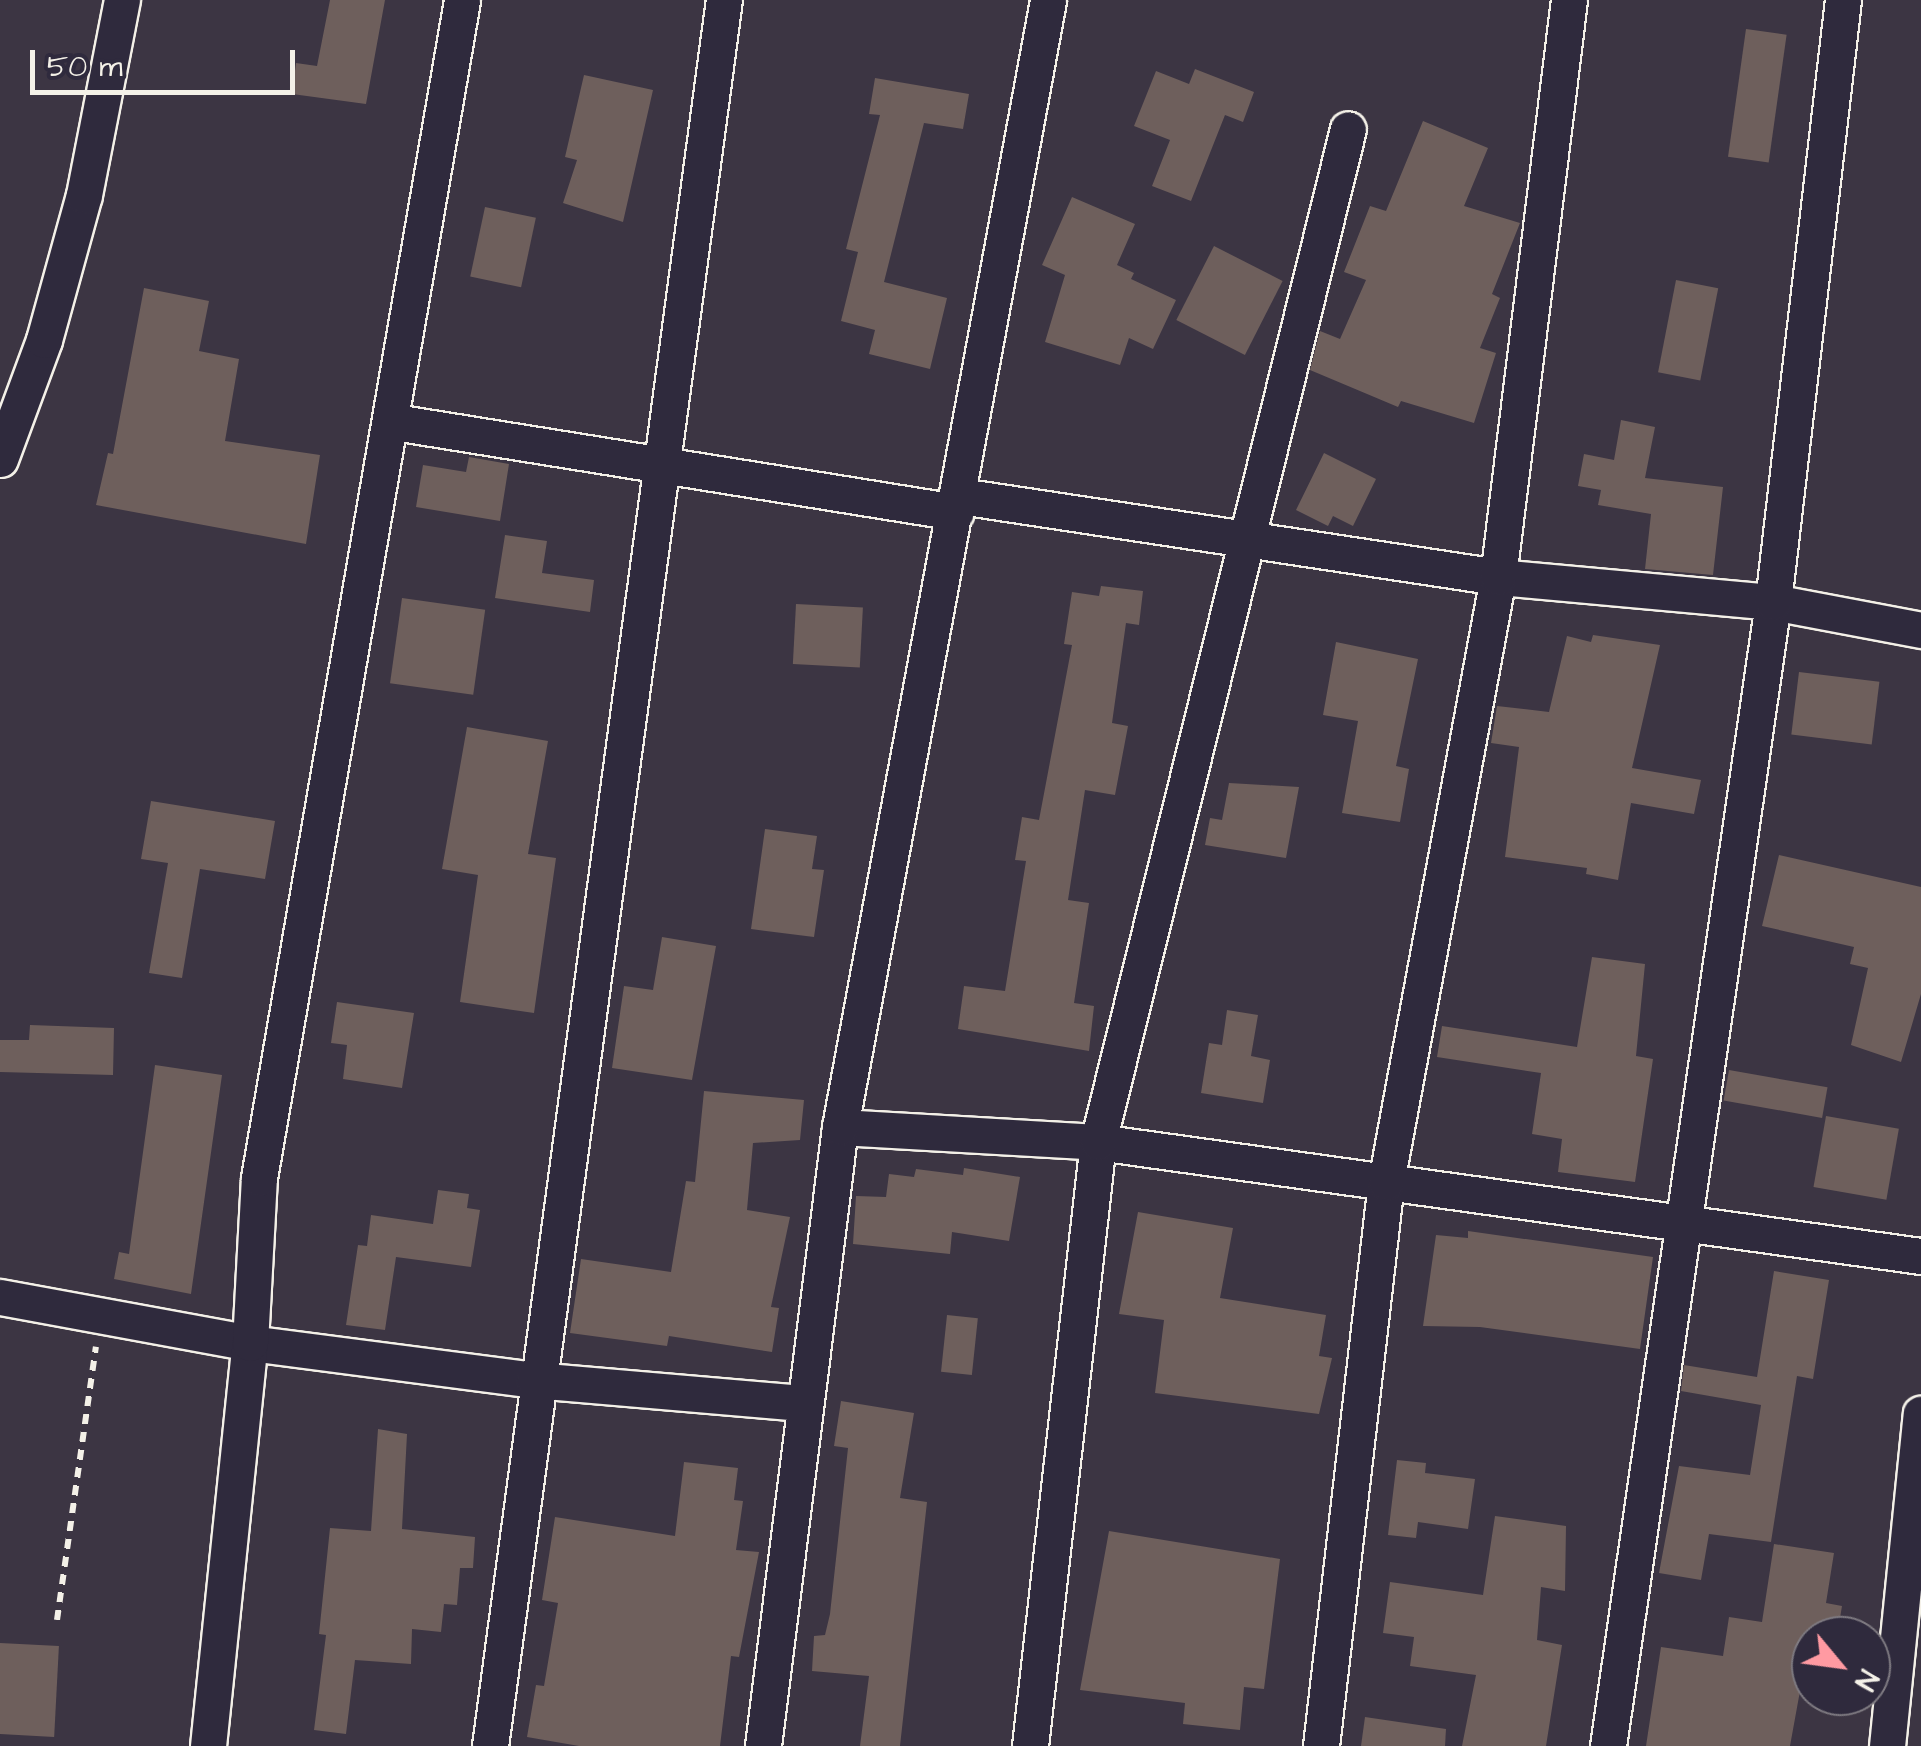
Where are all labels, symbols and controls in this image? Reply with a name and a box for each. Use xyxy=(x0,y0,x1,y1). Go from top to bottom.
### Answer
scale bar xyxy=(35,30,300,92)
text: 50 m xyxy=(47,46,123,88)
north arrow xyxy=(1791,1616,1891,1716)
text: N xyxy=(1845,1663,1887,1697)

